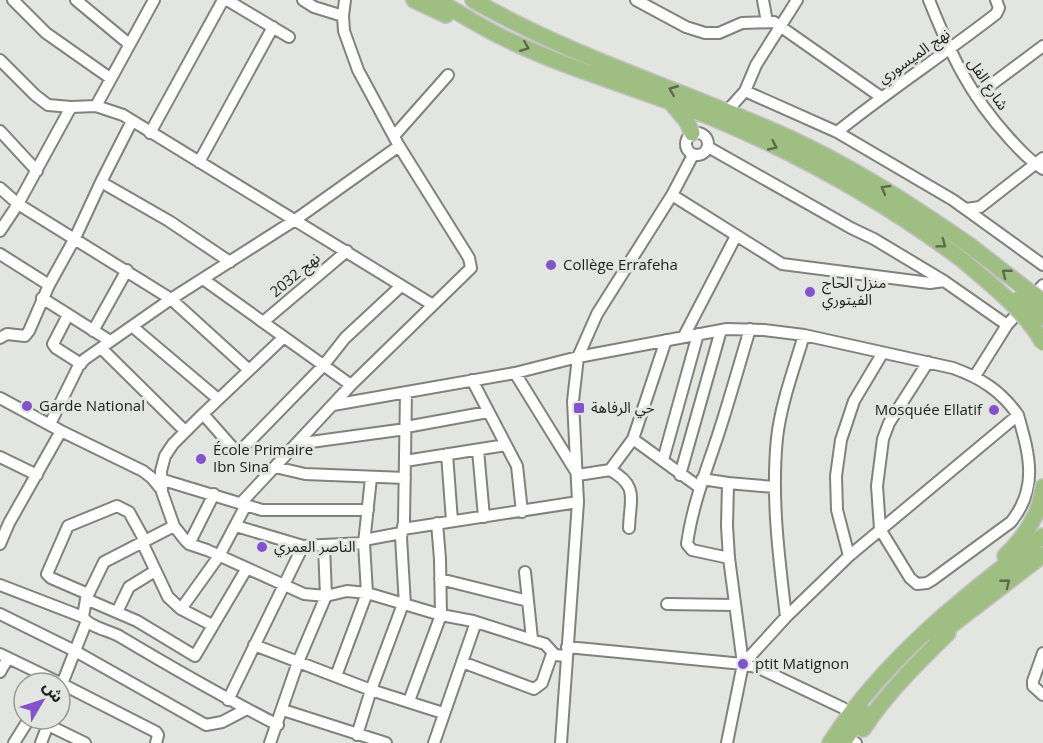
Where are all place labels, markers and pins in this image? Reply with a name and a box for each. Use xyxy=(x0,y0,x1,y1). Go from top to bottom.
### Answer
place label: Collège Errafeha xyxy=(563,254,678,274)
marker: Collège Errafeha xyxy=(544,258,558,272)
place label: منزل الحاج الفيتوري xyxy=(822,272,886,311)
marker: منزل الحاج الفيتوري xyxy=(803,285,817,299)
place label: Garde National xyxy=(39,395,145,415)
place label: حي الرفاهة xyxy=(591,397,655,419)
marker: Garde National xyxy=(20,399,34,413)
place label: Mosquée Ellatif xyxy=(875,399,983,419)
marker: حي الرفاهة xyxy=(572,401,586,415)
marker: Mosquée Ellatif xyxy=(987,403,1001,417)
place label: École Primaire Ibn Sina xyxy=(213,439,313,476)
marker: École Primaire Ibn Sina xyxy=(194,452,208,466)
place label: الناصر العمري xyxy=(274,536,356,558)
marker: الناصر العمري xyxy=(255,540,269,554)
place label: ptit Matignon xyxy=(755,653,849,673)
marker: ptit Matignon xyxy=(736,657,750,671)

